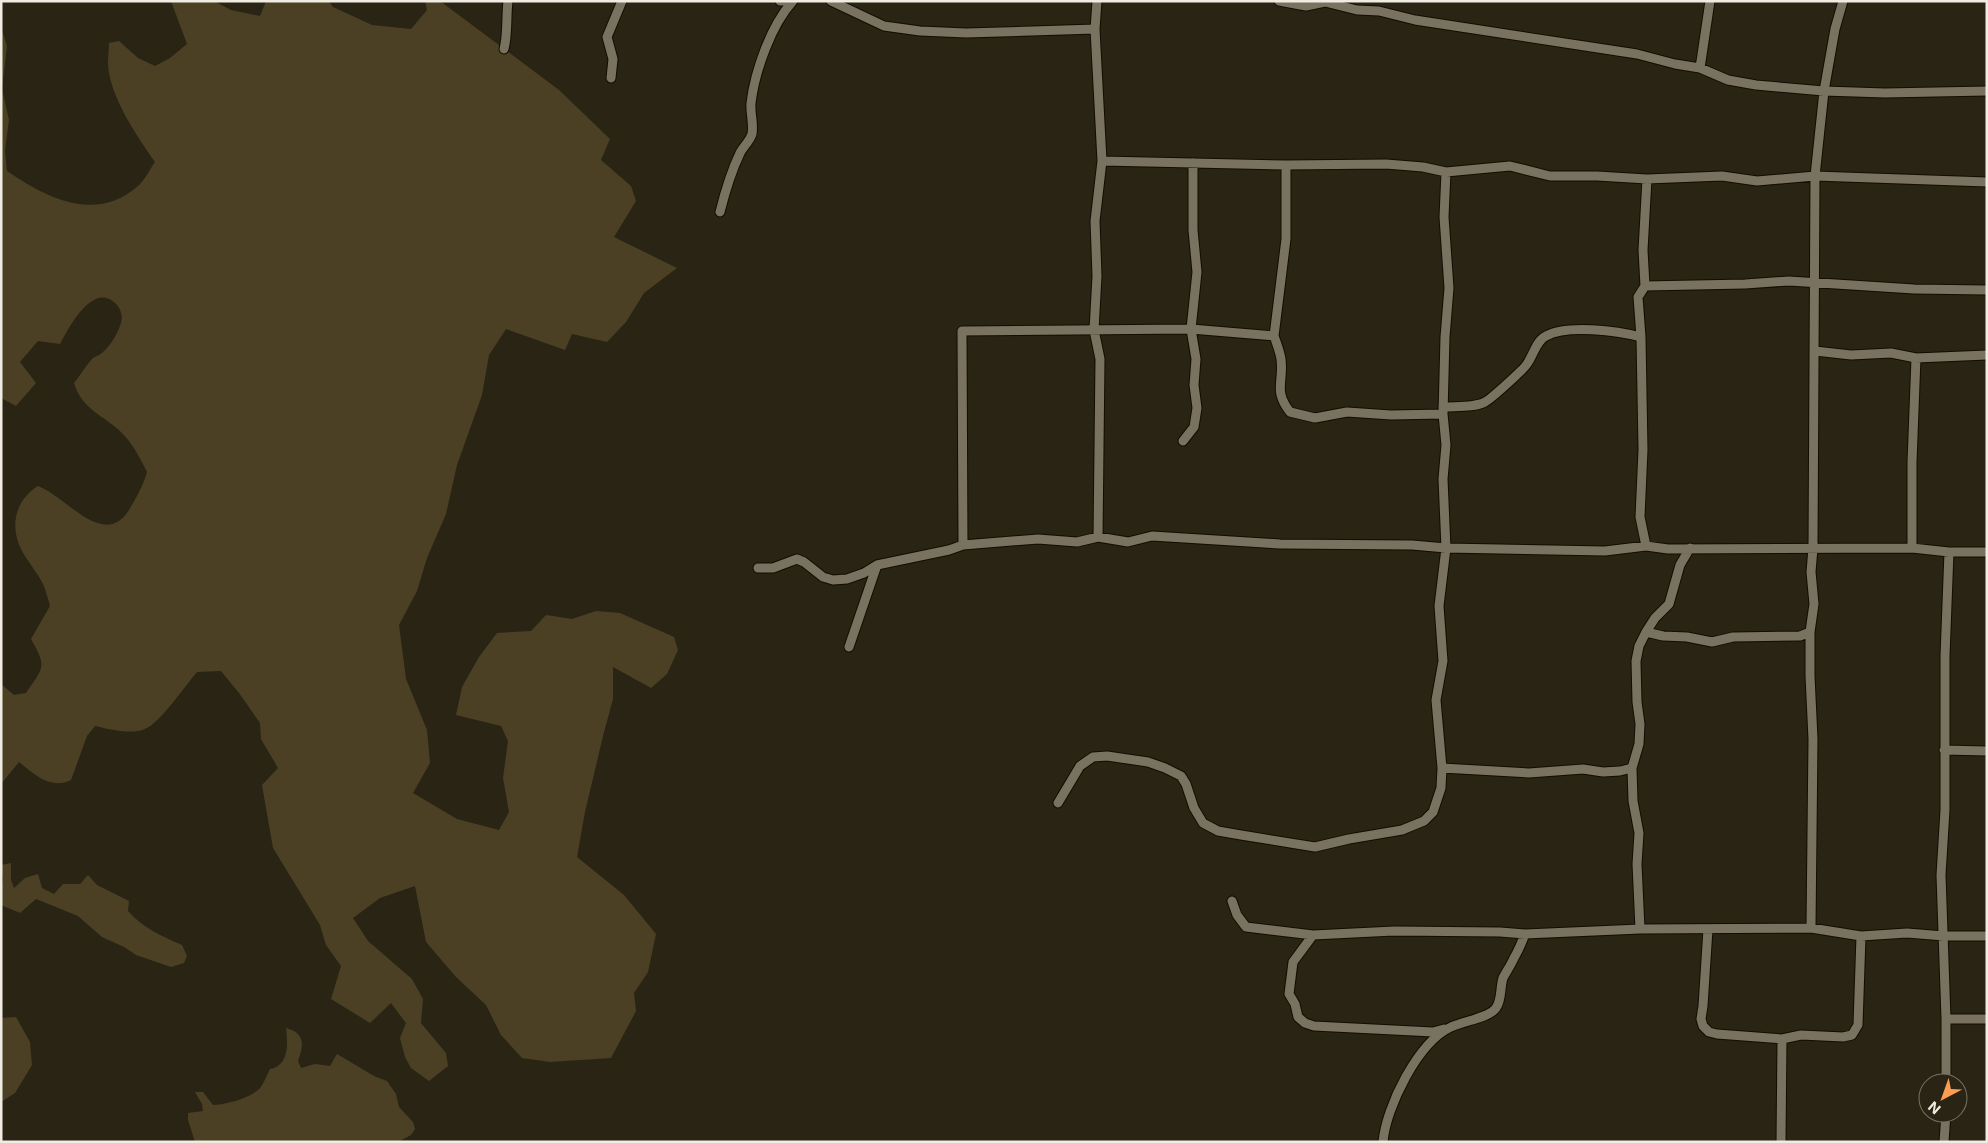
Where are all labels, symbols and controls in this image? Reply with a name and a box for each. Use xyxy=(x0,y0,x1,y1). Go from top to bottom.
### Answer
north arrow xyxy=(1918,1073,1968,1123)
text: N xyxy=(1925,1098,1944,1118)

